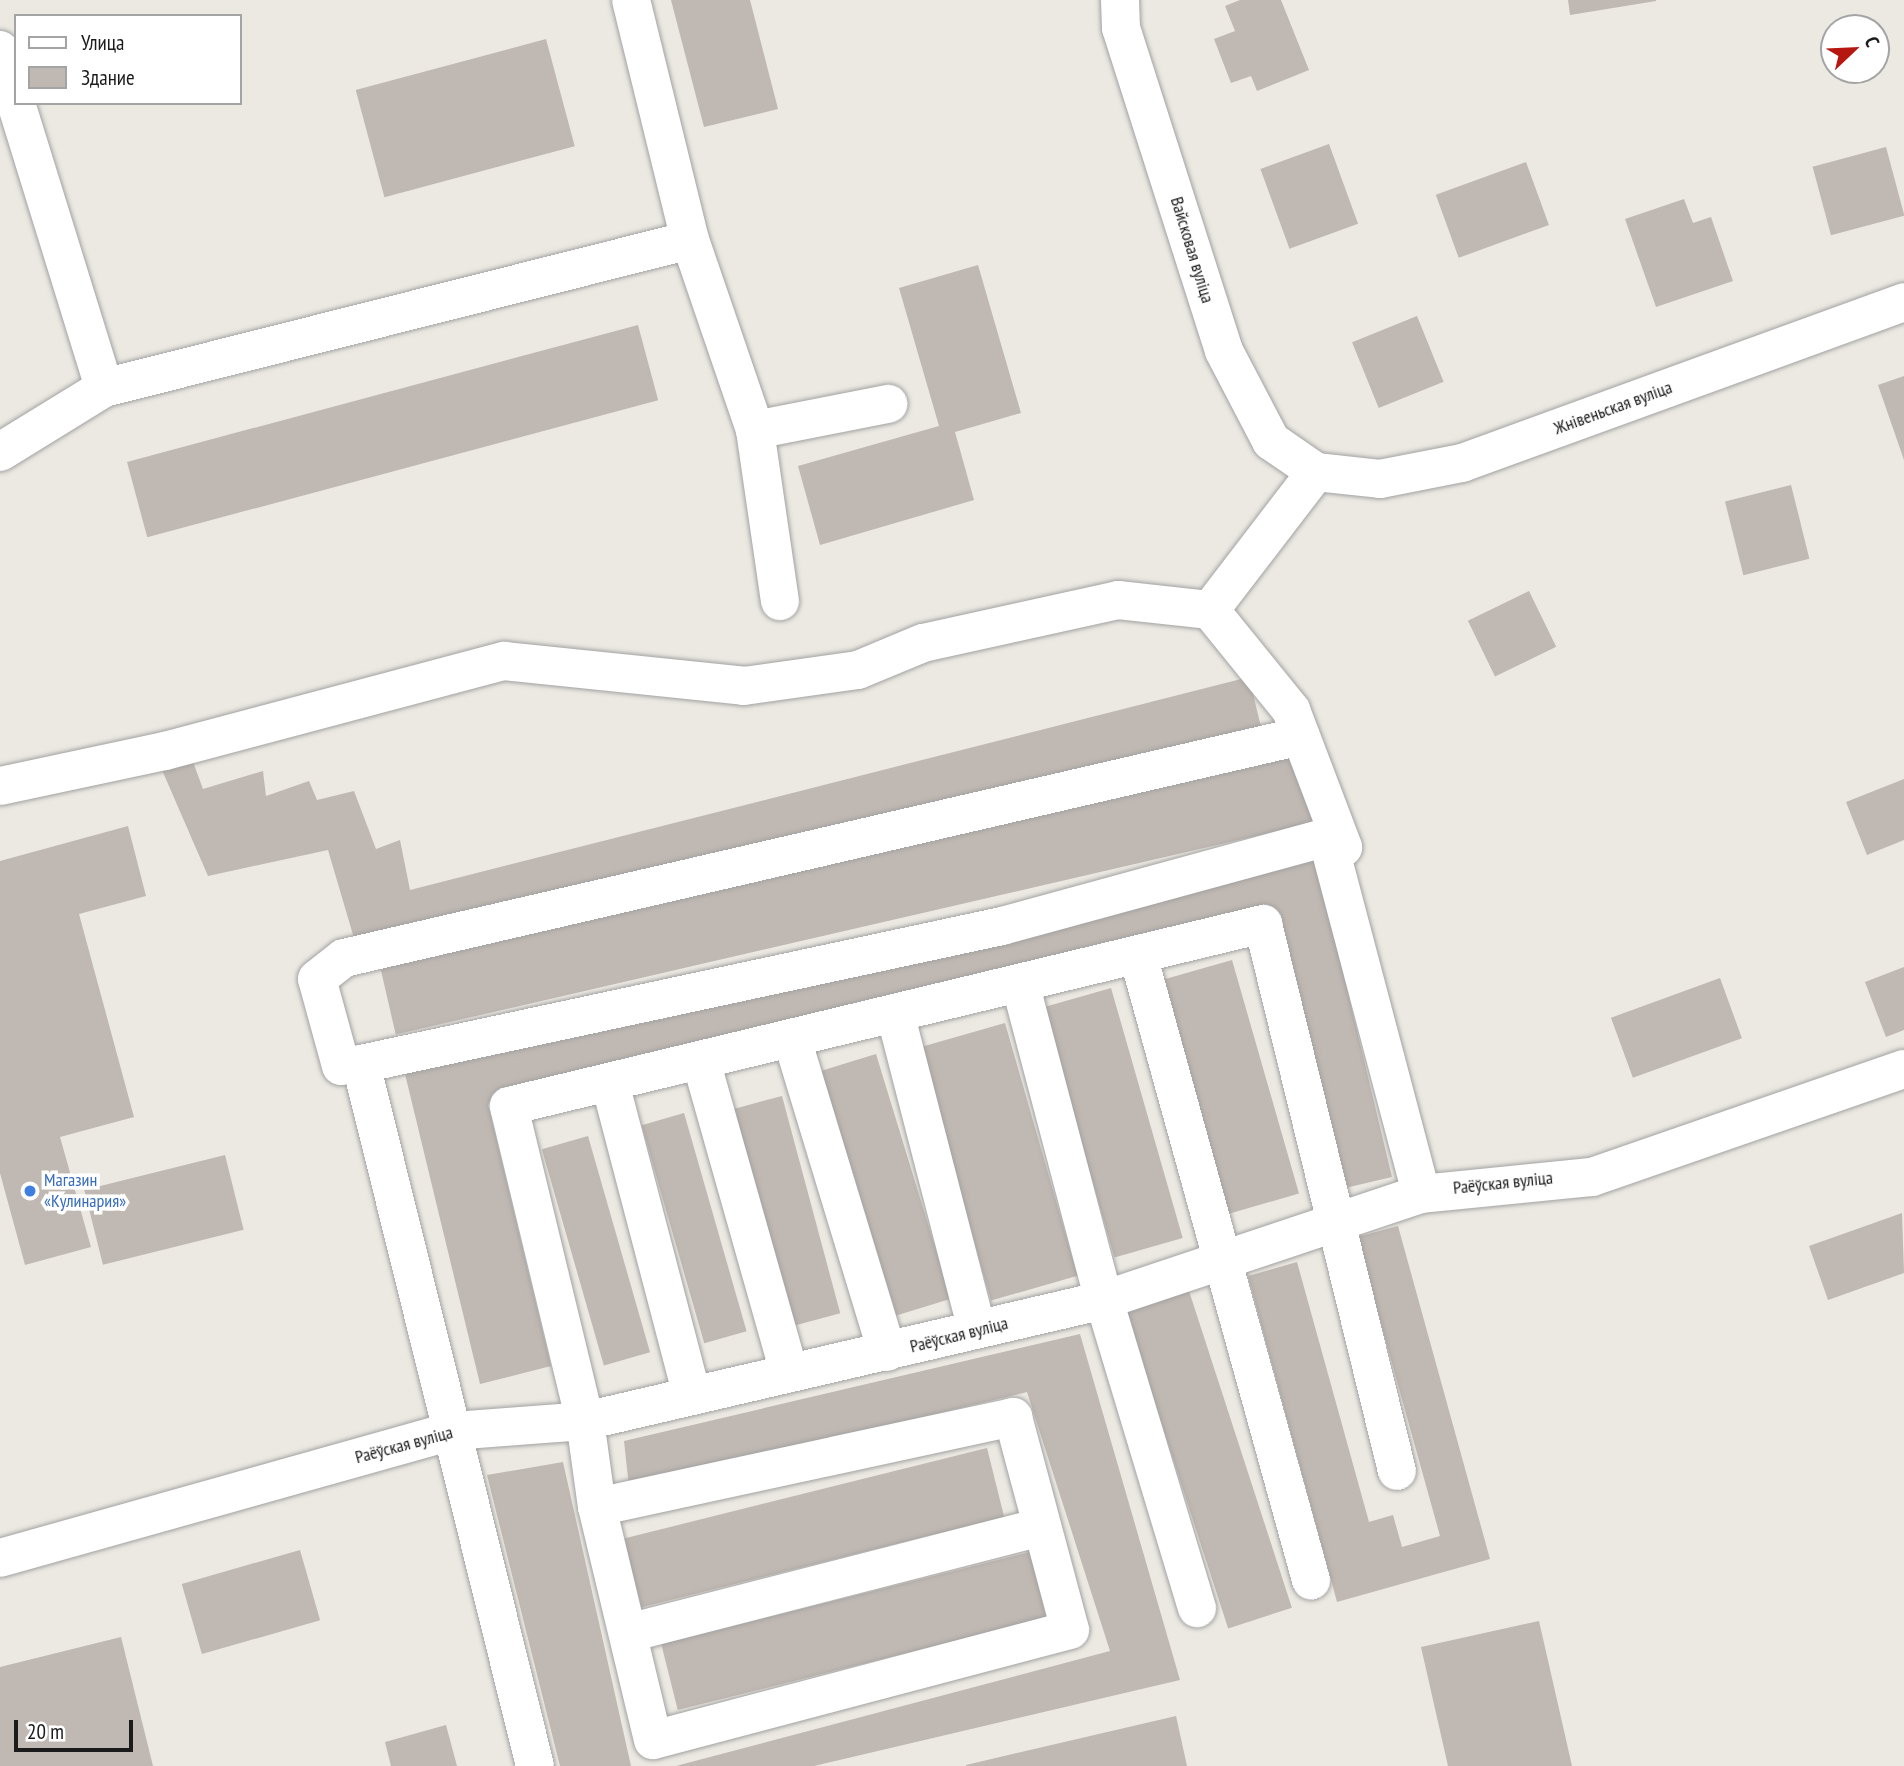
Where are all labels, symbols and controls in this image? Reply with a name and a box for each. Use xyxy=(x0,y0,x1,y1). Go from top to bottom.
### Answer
legend xyxy=(14,14,242,105)
north arrow xyxy=(1820,14,1890,84)
text: Улица xyxy=(81,29,124,56)
text: С xyxy=(1860,33,1885,50)
text: Здание xyxy=(81,64,135,91)
street label: Вайсковая вуліца xyxy=(1166,194,1218,306)
street label: Жнівеньская вуліца xyxy=(1551,377,1675,439)
street label: Раёўская вуліца xyxy=(1452,1167,1554,1199)
place label: Магазин «Кулинария» xyxy=(44,1170,126,1212)
marker: Магазин «Кулинария» xyxy=(22,1183,38,1199)
street label: Раёўская вуліца xyxy=(908,1312,1010,1358)
street label: Раёўская вуліца xyxy=(353,1422,455,1468)
scale bar xyxy=(18,1706,136,1750)
text: 20 m xyxy=(27,1718,64,1745)

